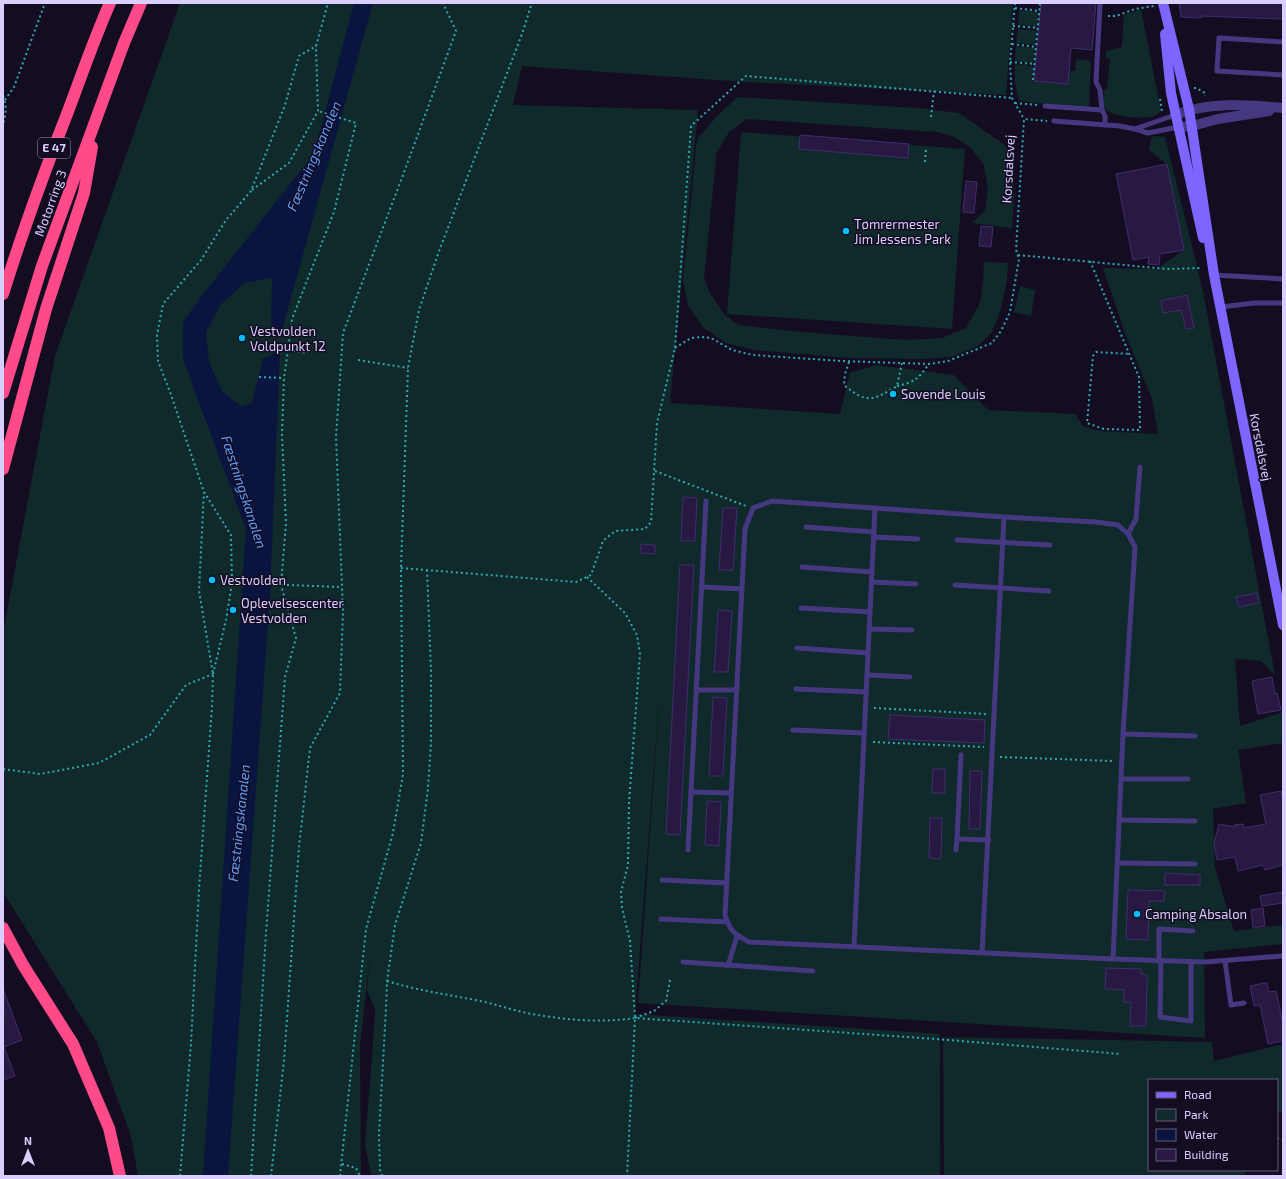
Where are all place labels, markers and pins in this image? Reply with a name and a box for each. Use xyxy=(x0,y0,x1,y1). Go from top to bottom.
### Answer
place label: Tømrermester Jim Jessens Park xyxy=(854,216,951,247)
marker: Tømrermester Jim Jessens Park xyxy=(841,226,851,236)
place label: Vestvolden Voldpunkt 12 xyxy=(250,323,326,354)
marker: Vestvolden Voldpunkt 12 xyxy=(237,333,247,343)
place label: Sovende Louis xyxy=(901,386,986,402)
marker: Sovende Louis xyxy=(888,389,898,399)
place label: Vestvolden xyxy=(220,572,286,588)
marker: Vestvolden xyxy=(207,575,217,585)
place label: Oplevelsescenter Vestvolden xyxy=(241,595,344,626)
marker: Oplevelsescenter Vestvolden xyxy=(228,605,238,615)
place label: Camping Absalon xyxy=(1145,906,1247,922)
marker: Camping Absalon xyxy=(1132,909,1142,919)

